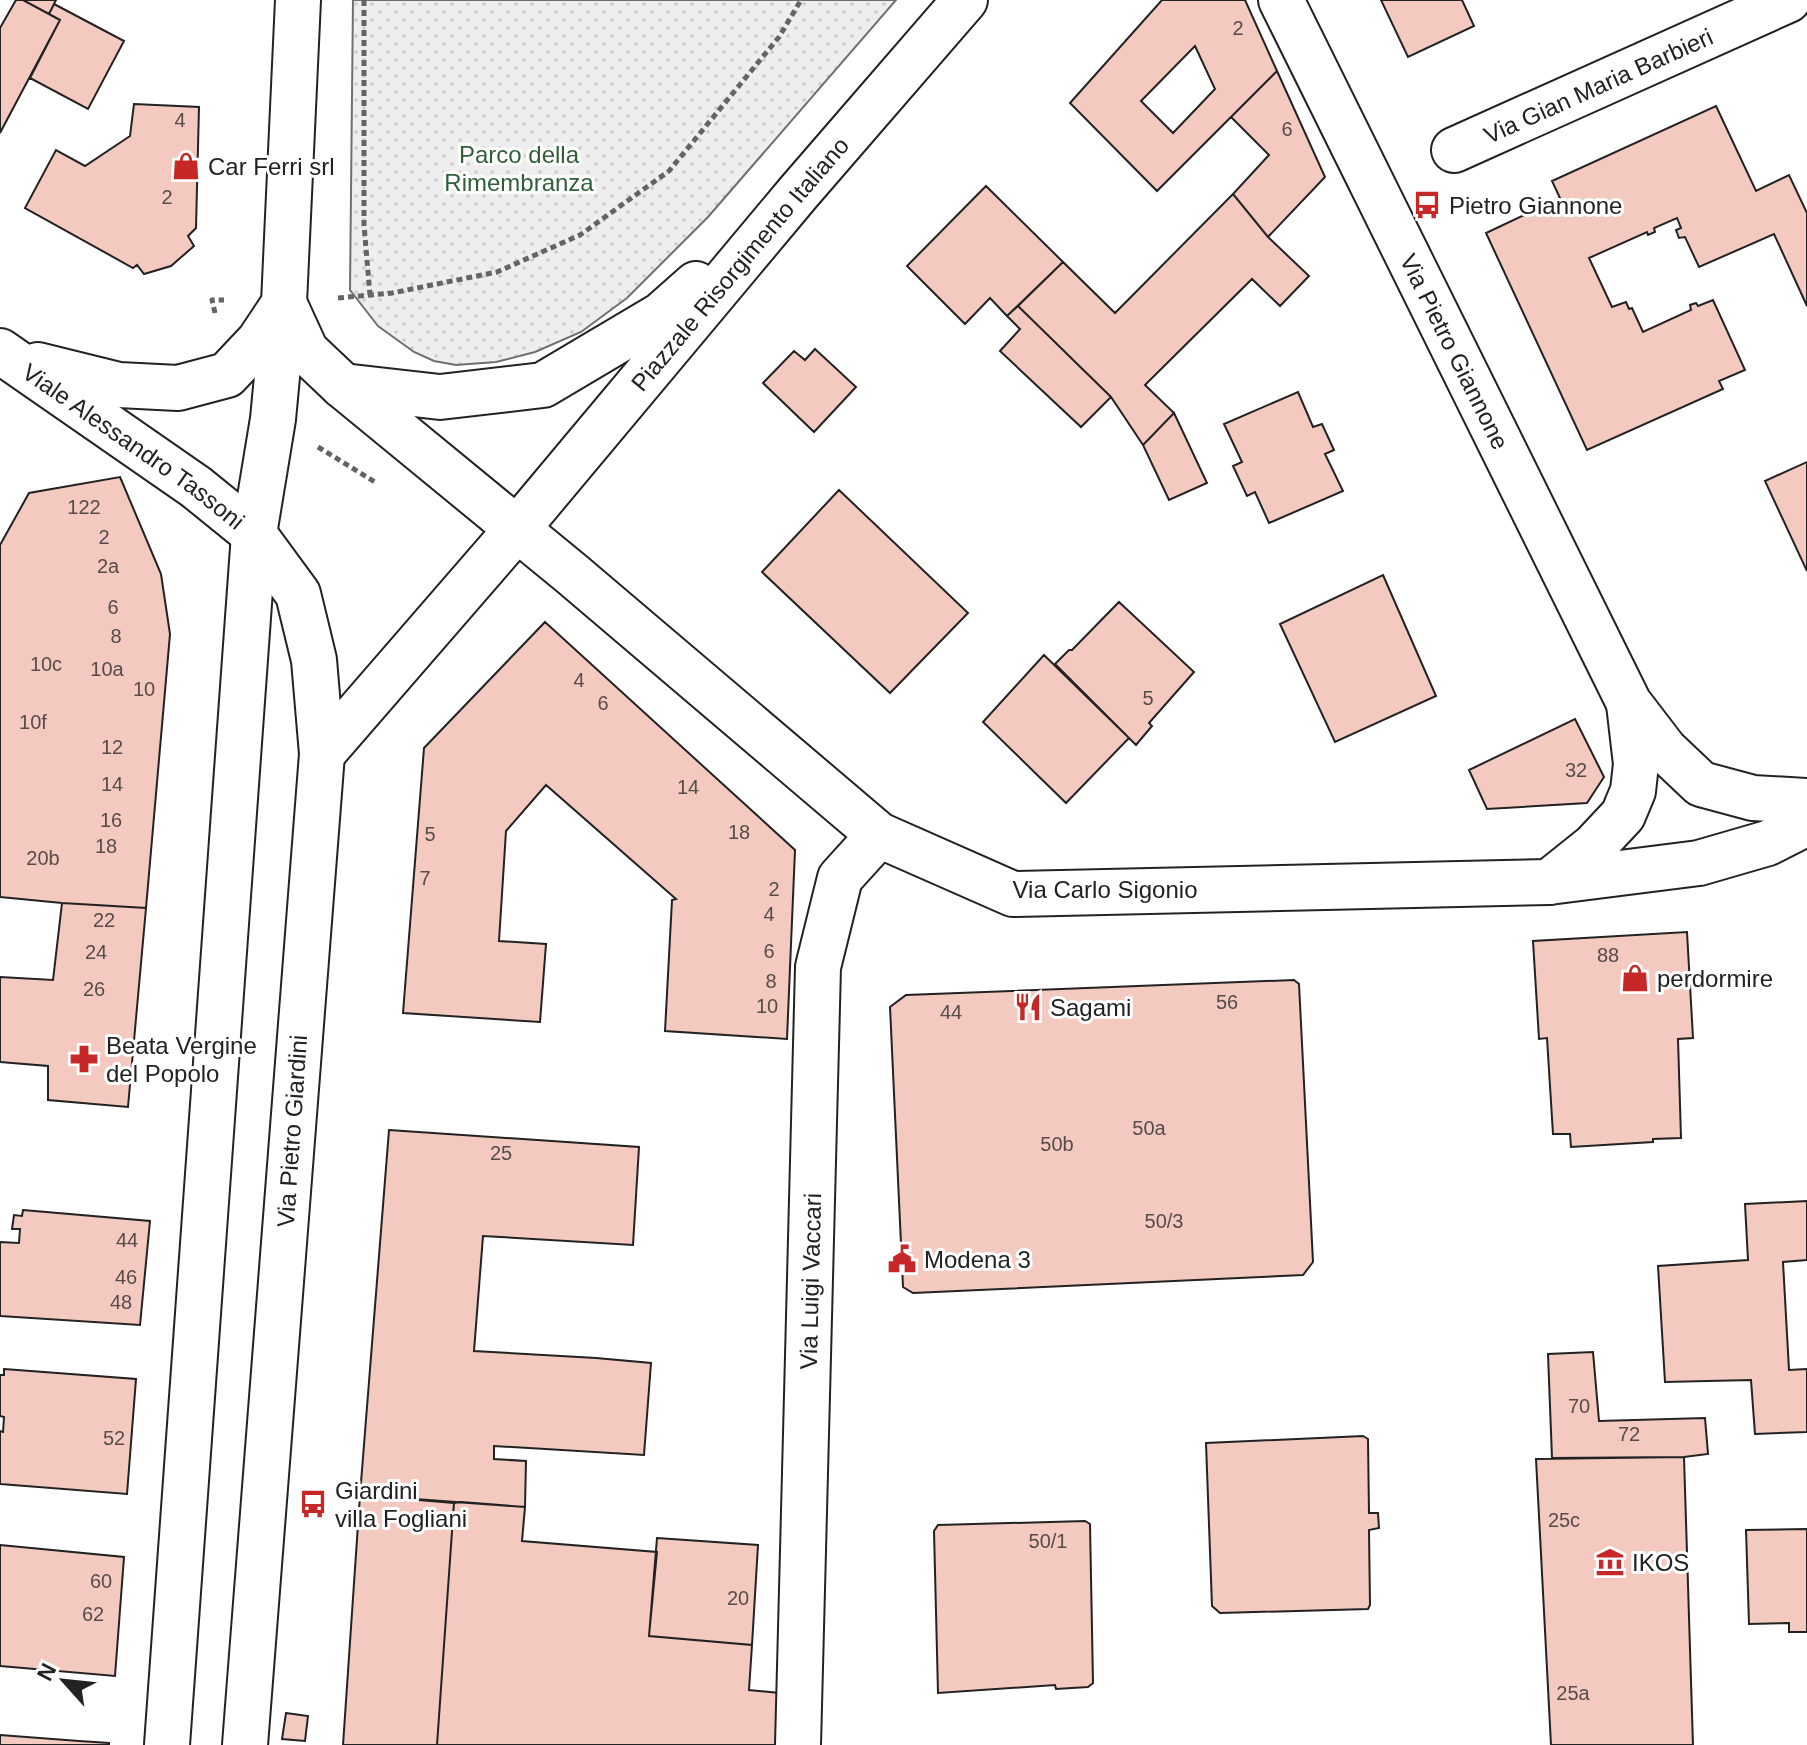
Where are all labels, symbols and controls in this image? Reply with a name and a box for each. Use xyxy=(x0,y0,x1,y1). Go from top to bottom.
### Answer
house number: 2 xyxy=(1232,17,1244,39)
street label: Via Gian Maria Barbieri xyxy=(1480,22,1717,148)
house number: 4 xyxy=(174,109,186,131)
house number: 6 xyxy=(1281,118,1293,140)
street label: Piazzale Risorgimento Italiano xyxy=(625,131,854,396)
park label: Parco della Rimembranza xyxy=(444,141,594,196)
shop icon: Car Ferri srl xyxy=(171,151,201,181)
place label: Car Ferri srl xyxy=(208,153,335,180)
house number: 2 xyxy=(161,186,173,208)
bus stop icon: Pietro Giannone xyxy=(1412,190,1442,220)
place label: Pietro Giannone xyxy=(1449,192,1622,219)
street label: Via Pietro Giannone xyxy=(1395,249,1515,453)
street label: Viale Alessandro Tassoni xyxy=(18,358,250,534)
house number: 122 xyxy=(67,496,101,518)
house number: 2 xyxy=(98,526,110,548)
house number: 2a xyxy=(97,555,120,577)
house number: 6 xyxy=(107,596,119,618)
house number: 8 xyxy=(110,625,122,647)
house number: 10c xyxy=(30,653,62,675)
house number: 10a xyxy=(90,658,125,680)
house number: 4 xyxy=(573,669,585,691)
house number: 10 xyxy=(133,678,155,700)
house number: 5 xyxy=(1142,687,1154,709)
house number: 6 xyxy=(597,692,609,714)
house number: 10f xyxy=(19,711,47,733)
house number: 12 xyxy=(101,736,123,758)
house number: 32 xyxy=(1565,759,1587,781)
house number: 14 xyxy=(101,773,123,795)
house number: 14 xyxy=(677,776,699,798)
house number: 16 xyxy=(100,809,122,831)
house number: 18 xyxy=(728,821,750,843)
house number: 5 xyxy=(424,823,436,845)
house number: 18 xyxy=(95,835,117,857)
house number: 20b xyxy=(26,847,60,869)
house number: 7 xyxy=(419,867,431,889)
street label: Via Carlo Sigonio xyxy=(1012,876,1198,903)
house number: 2 xyxy=(768,878,780,900)
house number: 4 xyxy=(763,903,775,925)
house number: 22 xyxy=(93,909,115,931)
house number: 6 xyxy=(763,940,775,962)
house number: 24 xyxy=(85,941,107,963)
house number: 88 xyxy=(1597,944,1619,966)
shop icon: perdormire xyxy=(1620,963,1650,993)
place label: perdormire xyxy=(1657,965,1773,992)
house number: 8 xyxy=(765,970,777,992)
house number: 26 xyxy=(83,978,105,1000)
house number: 56 xyxy=(1216,991,1238,1013)
restaurant icon: Sagami xyxy=(1013,992,1043,1022)
place label: Sagami xyxy=(1050,994,1131,1021)
house number: 10 xyxy=(756,995,778,1017)
house number: 44 xyxy=(940,1001,962,1023)
place label: Beata Vergine del Popolo xyxy=(106,1032,257,1087)
street label: Via Pietro Giardini xyxy=(272,1034,312,1228)
pharmacy icon: Beata Vergine del Popolo xyxy=(69,1044,99,1074)
house number: 50a xyxy=(1132,1117,1167,1139)
house number: 50b xyxy=(1040,1133,1074,1155)
house number: 25 xyxy=(490,1142,512,1164)
street label: Via Luigi Vaccari xyxy=(794,1192,826,1370)
house number: 50/3 xyxy=(1145,1210,1183,1232)
house number: 44 xyxy=(116,1229,138,1251)
public building icon: Modena 3 xyxy=(887,1244,917,1274)
place label: Modena 3 xyxy=(924,1246,1031,1273)
house number: 46 xyxy=(115,1266,137,1288)
house number: 48 xyxy=(110,1291,132,1313)
house number: 70 xyxy=(1568,1395,1590,1417)
house number: 72 xyxy=(1618,1423,1640,1445)
house number: 52 xyxy=(103,1427,125,1449)
place label: Giardini villa Fogliani xyxy=(335,1477,467,1532)
bus stop icon: Giardini villa Fogliani xyxy=(298,1489,328,1519)
house number: 25c xyxy=(1548,1509,1580,1531)
house number: 50/1 xyxy=(1029,1530,1067,1552)
museum icon: IKOS xyxy=(1595,1547,1625,1577)
place label: IKOS xyxy=(1632,1549,1689,1576)
house number: 60 xyxy=(90,1570,112,1592)
house number: 20 xyxy=(727,1587,749,1609)
house number: 62 xyxy=(82,1603,104,1625)
north arrow xyxy=(24,1641,104,1721)
text: N xyxy=(32,1659,61,1685)
house number: 25a xyxy=(1556,1682,1591,1704)

